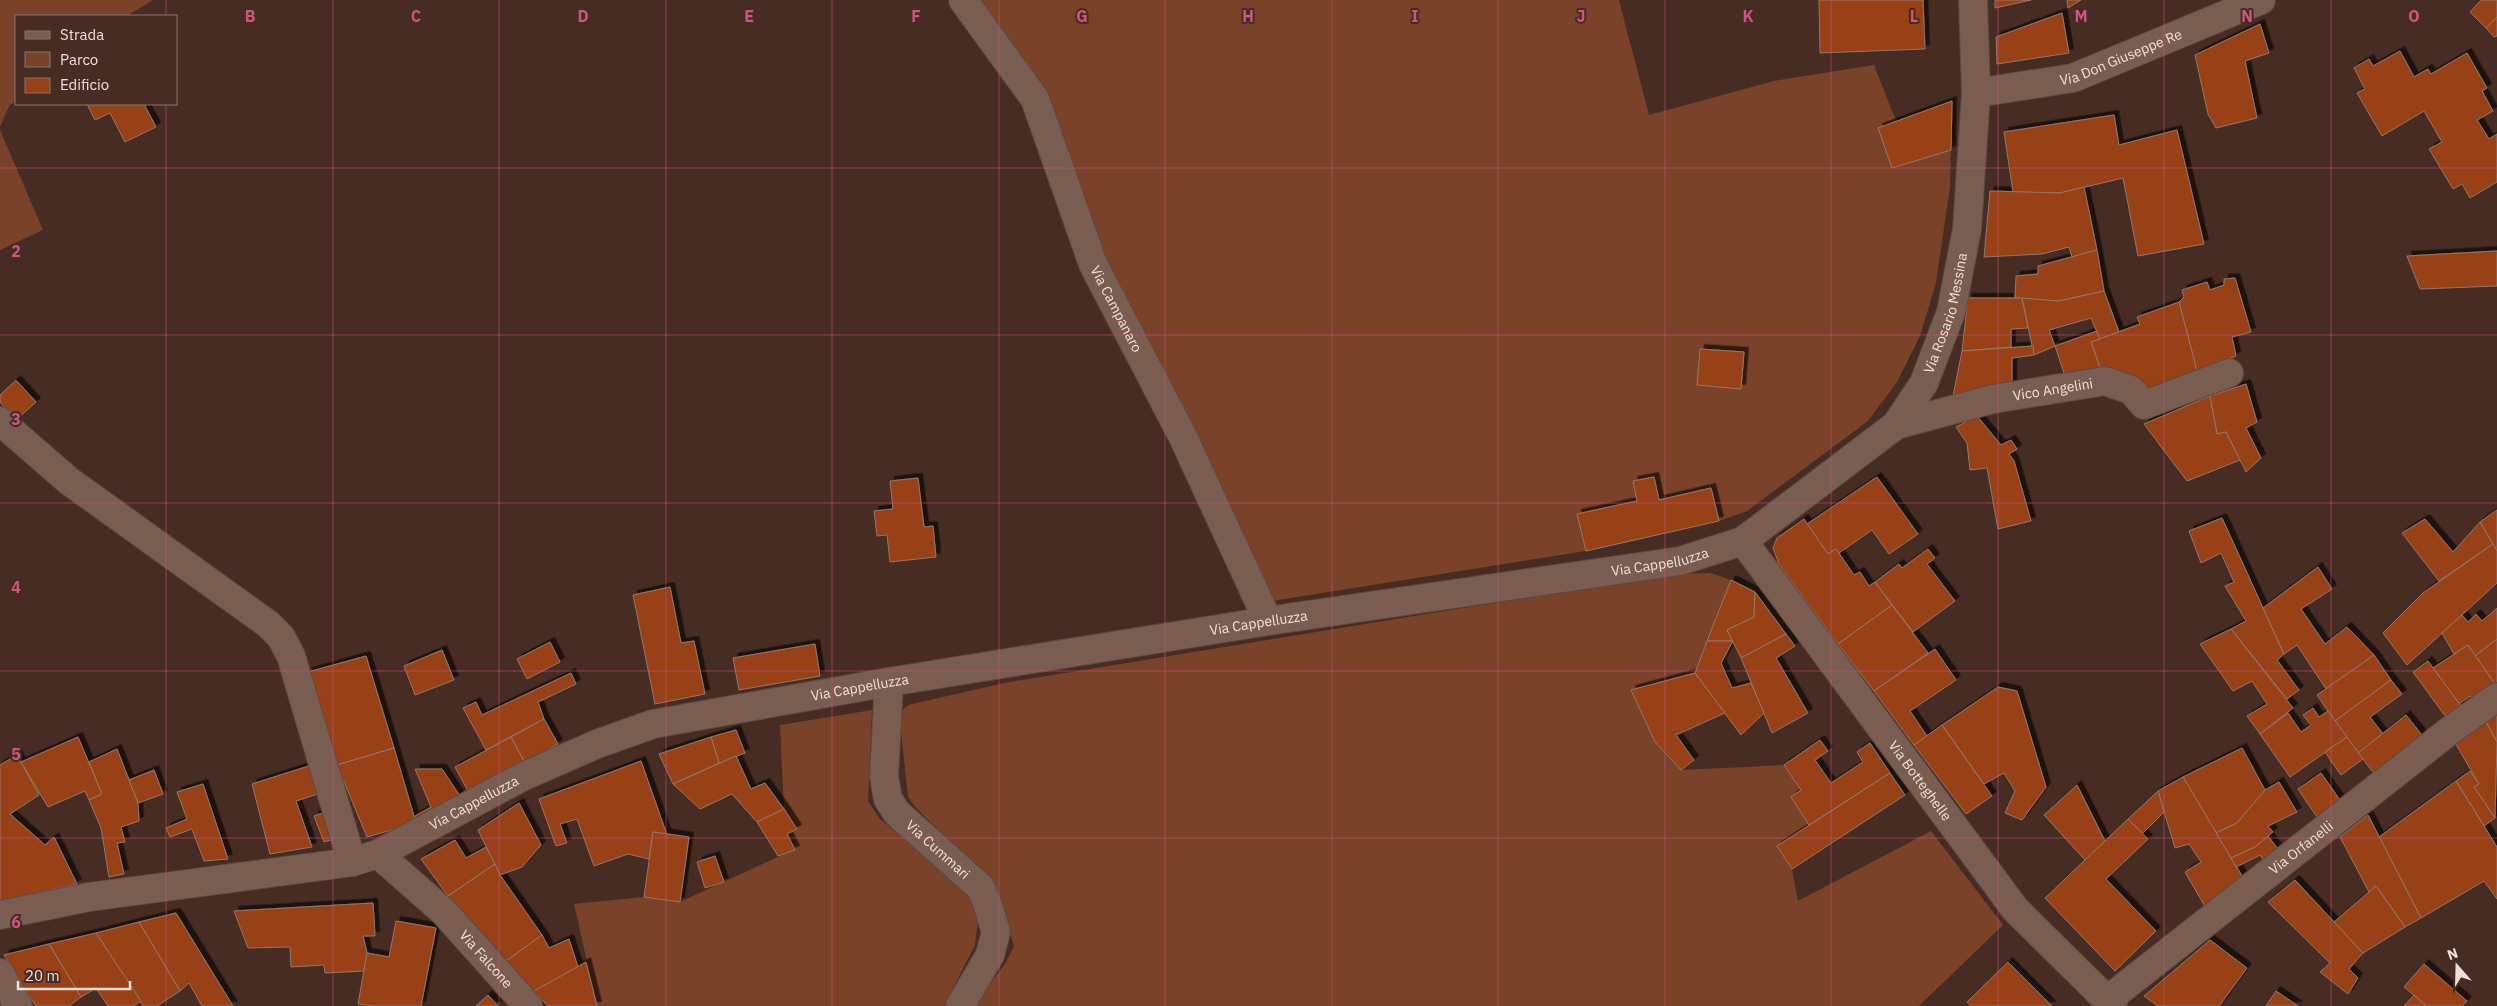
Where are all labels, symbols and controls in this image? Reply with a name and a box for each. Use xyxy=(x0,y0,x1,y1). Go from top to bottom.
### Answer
text: B xyxy=(245,6,256,26)
text: C xyxy=(411,6,421,26)
text: D xyxy=(577,6,589,26)
text: E xyxy=(744,6,754,26)
text: F xyxy=(911,6,921,26)
text: G xyxy=(1076,6,1088,26)
text: H xyxy=(1242,6,1254,26)
text: I xyxy=(1412,6,1419,26)
text: J xyxy=(1577,6,1585,26)
text: K xyxy=(1742,6,1754,26)
text: L xyxy=(1910,6,1918,26)
text: M xyxy=(2074,6,2088,26)
text: N xyxy=(2241,6,2253,26)
text: O xyxy=(2408,6,2420,26)
legend xyxy=(15,15,178,105)
text: Strada xyxy=(60,25,104,44)
street label: Via Don Giuseppe Re xyxy=(2058,25,2185,89)
text: Parco xyxy=(60,50,98,69)
text: Edificio xyxy=(60,75,109,94)
text: 2 xyxy=(11,241,21,261)
street label: Via Rosario Messina xyxy=(1919,251,1971,376)
street label: Via Campanaro xyxy=(1086,263,1146,355)
street label: Vico Angelini xyxy=(2011,374,2094,405)
text: 3 xyxy=(11,409,21,429)
street label: Via Cappelluzza xyxy=(1610,543,1711,580)
text: 4 xyxy=(11,577,21,597)
street label: Via Cappelluzza xyxy=(1208,606,1309,639)
street label: Via Cappelluzza xyxy=(809,670,910,705)
street label: Via Botteghelle xyxy=(1885,737,1956,825)
text: 5 xyxy=(11,744,21,764)
street label: Via Cappelluzza xyxy=(426,771,522,834)
street label: Via Cummari xyxy=(902,816,974,883)
street label: Via Orfanelli xyxy=(2265,817,2337,878)
text: 6 xyxy=(11,912,21,932)
street label: Via Falcone xyxy=(455,926,517,992)
north arrow xyxy=(2432,941,2482,991)
text: N xyxy=(2445,944,2460,964)
scale bar xyxy=(18,958,130,990)
text: 20 m xyxy=(25,966,60,985)

